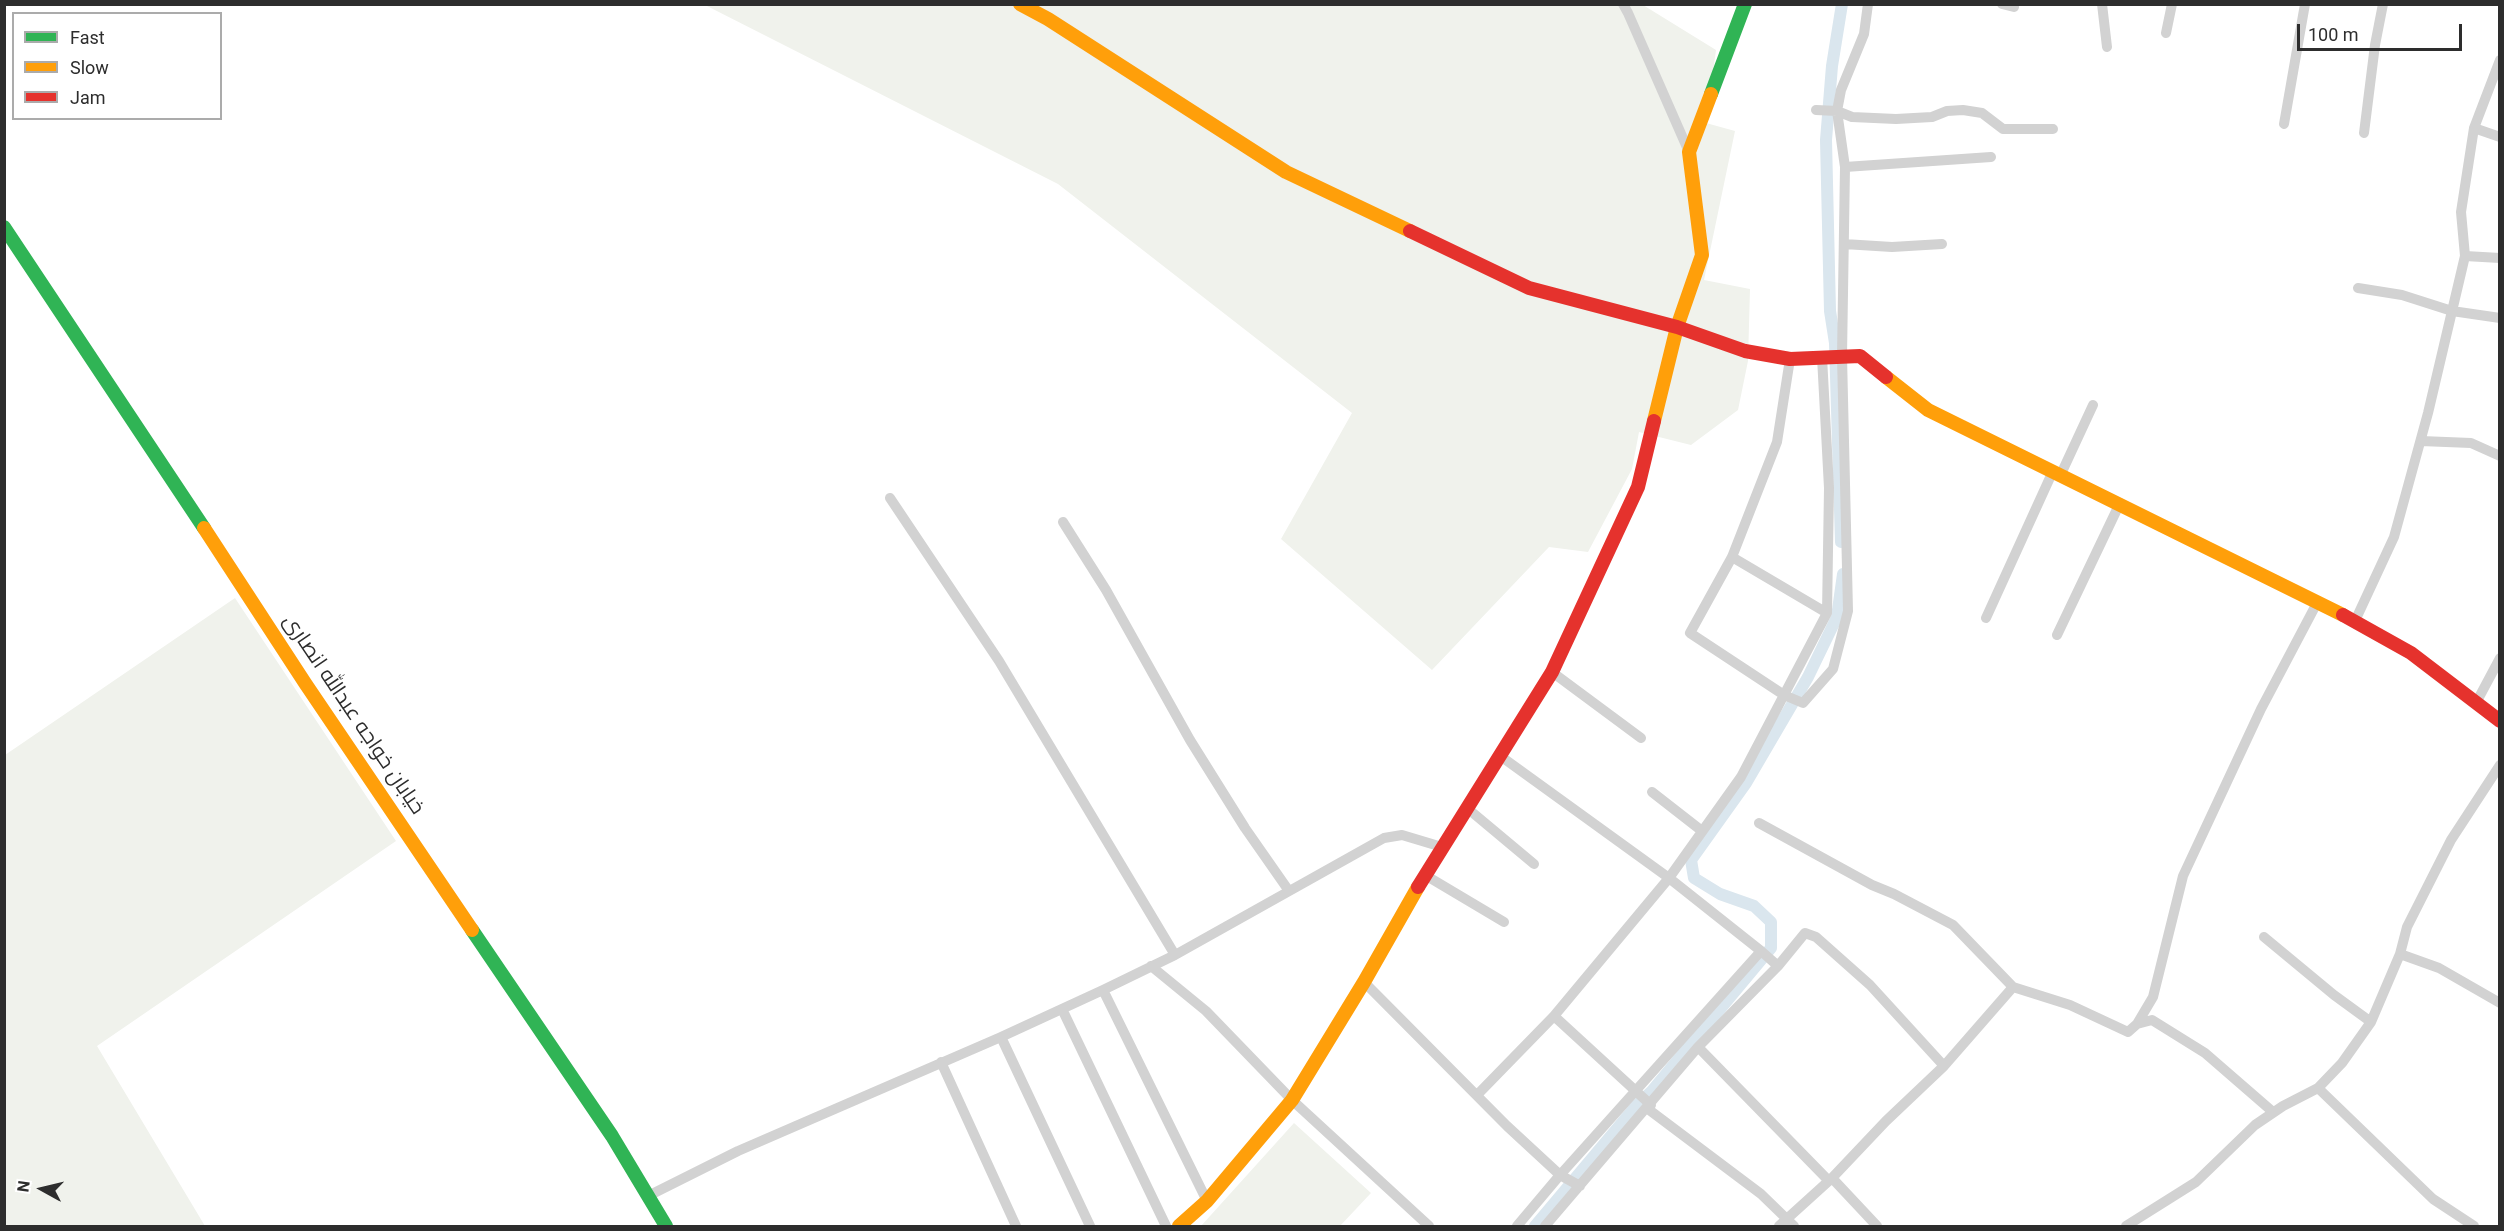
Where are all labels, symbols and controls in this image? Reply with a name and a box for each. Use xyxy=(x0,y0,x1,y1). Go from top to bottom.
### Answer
legend xyxy=(12,12,222,120)
scale bar xyxy=(2300,12,2465,50)
text: 100 m xyxy=(2308,24,2359,45)
text: Fast xyxy=(70,27,105,48)
text: Slow xyxy=(70,57,109,78)
text: Jam xyxy=(70,87,106,108)
street label: خیابان خواجه عبدالله انصاری xyxy=(277,610,429,820)
north arrow xyxy=(12,1159,72,1219)
text: N xyxy=(13,1180,34,1193)

